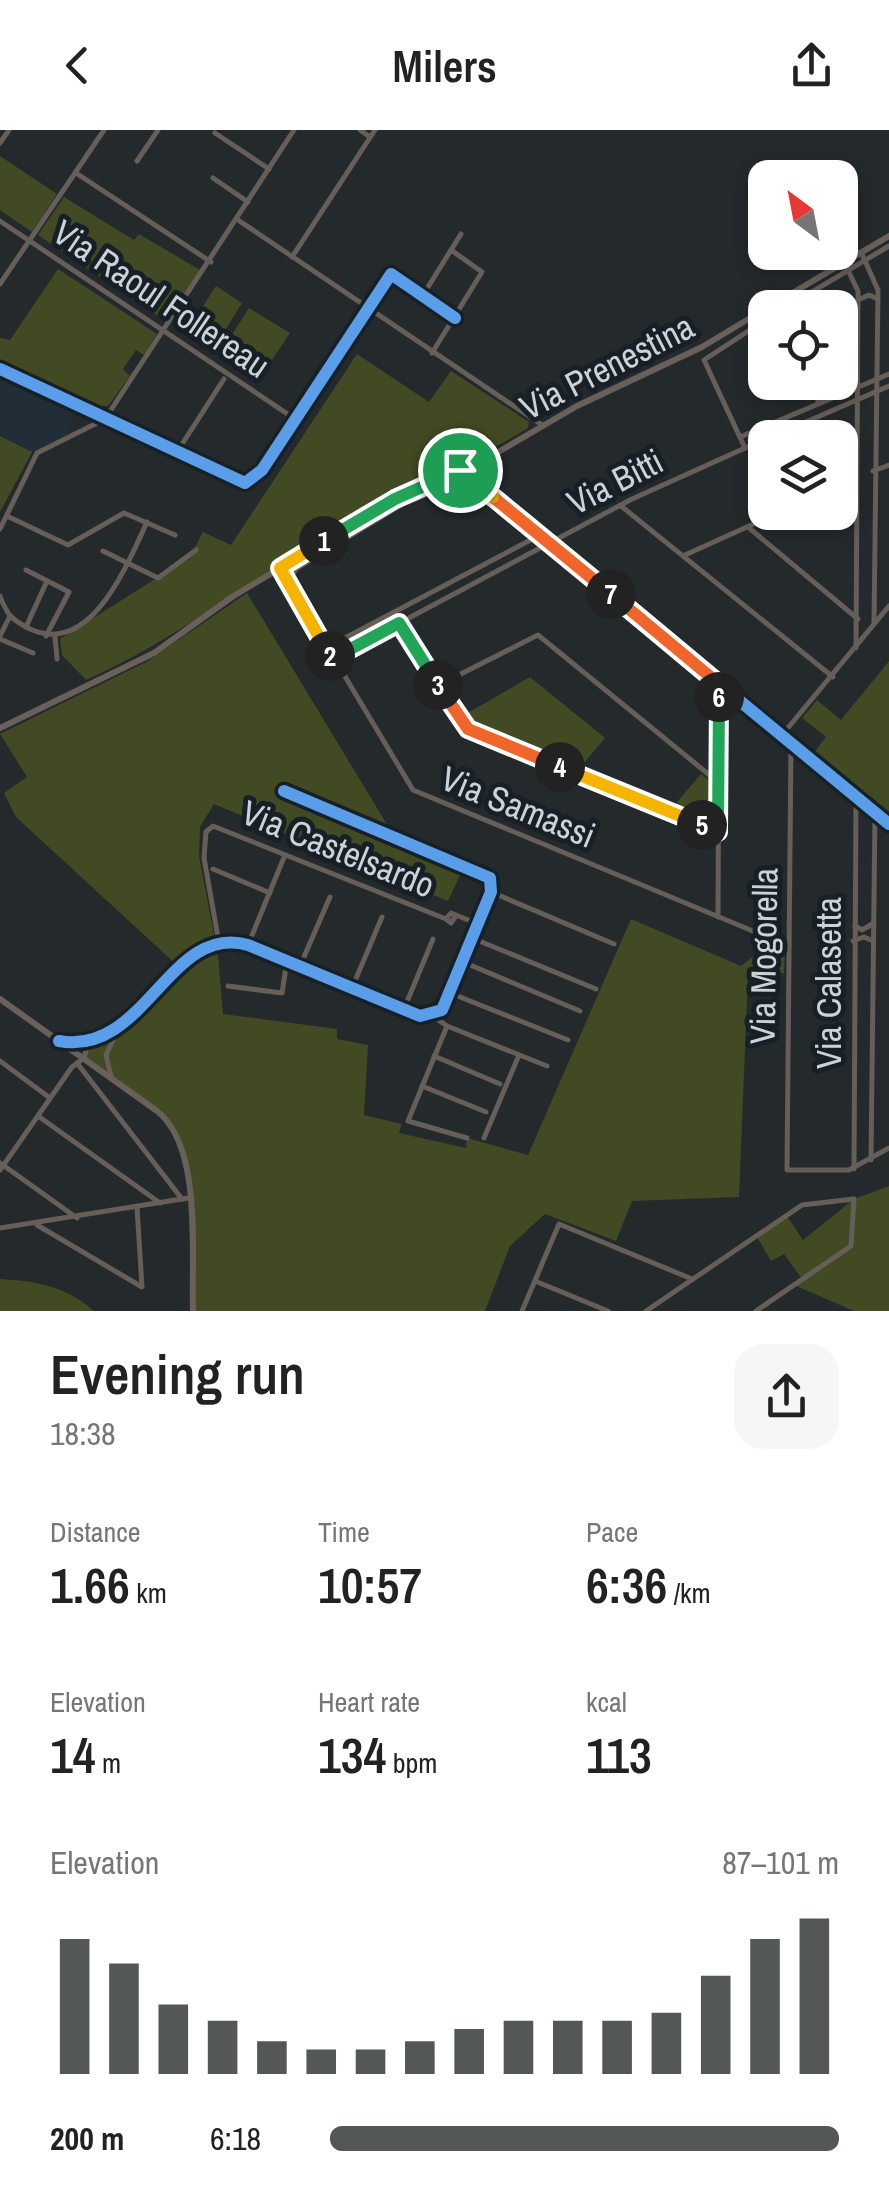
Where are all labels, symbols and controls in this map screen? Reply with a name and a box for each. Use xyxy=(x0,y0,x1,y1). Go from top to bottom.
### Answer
text: Milers xyxy=(392,35,497,96)
icon: back xyxy=(50,38,105,93)
icon: share xyxy=(784,38,839,93)
north arrow xyxy=(748,160,858,270)
map controls xyxy=(748,160,858,530)
street label: Via Raoul Follereau xyxy=(44,209,279,388)
button: locate xyxy=(748,290,858,400)
street label: Via Prenestina xyxy=(512,303,702,430)
button: layers xyxy=(748,420,858,530)
pin xyxy=(418,428,503,513)
street label: Via Bitti xyxy=(559,438,671,526)
icon: arrive xyxy=(433,443,488,498)
pin: 1 xyxy=(299,516,349,566)
text: 1 xyxy=(318,522,330,560)
pin: 7 xyxy=(586,569,636,619)
text: 7 xyxy=(605,575,617,613)
pin: 2 xyxy=(305,631,355,681)
text: 2 xyxy=(324,637,336,675)
pin: 3 xyxy=(413,660,463,710)
text: 3 xyxy=(432,666,444,704)
pin: 6 xyxy=(694,672,744,722)
text: 6 xyxy=(713,678,725,716)
pin: 4 xyxy=(535,742,585,792)
text: 4 xyxy=(554,748,566,786)
street label: Via Samassi xyxy=(434,754,602,859)
street label: Via Castelsardo xyxy=(235,789,441,908)
pin: 5 xyxy=(677,800,727,850)
text: 5 xyxy=(696,806,708,844)
street label: Via Mogorella xyxy=(738,867,789,1045)
street label: Via Calasetta xyxy=(805,897,852,1069)
text: Evening run xyxy=(50,1337,305,1411)
button: share xyxy=(734,1344,839,1449)
text: 18:38 xyxy=(50,1412,116,1455)
text: Distance xyxy=(50,1513,141,1551)
text: Time xyxy=(318,1513,370,1551)
text: Pace xyxy=(586,1513,638,1551)
text: 1.66 xyxy=(50,1551,130,1619)
text: 10:57 xyxy=(318,1551,422,1619)
text: 6:36 xyxy=(586,1551,667,1619)
text: km xyxy=(130,1574,167,1612)
text: /km xyxy=(667,1574,711,1612)
text: Elevation xyxy=(50,1683,146,1721)
text: Heart rate xyxy=(318,1683,420,1721)
text: kcal xyxy=(586,1683,627,1721)
text: 14 xyxy=(50,1721,96,1789)
text: 134 xyxy=(318,1721,386,1789)
text: 113 xyxy=(586,1721,652,1789)
text: m xyxy=(96,1744,121,1782)
text: bpm xyxy=(386,1744,437,1782)
text: Elevation xyxy=(50,1841,159,1884)
text: 87–101 m xyxy=(722,1841,839,1884)
text: 200 m xyxy=(50,2117,124,2160)
text: 6:18 xyxy=(210,2117,261,2160)

